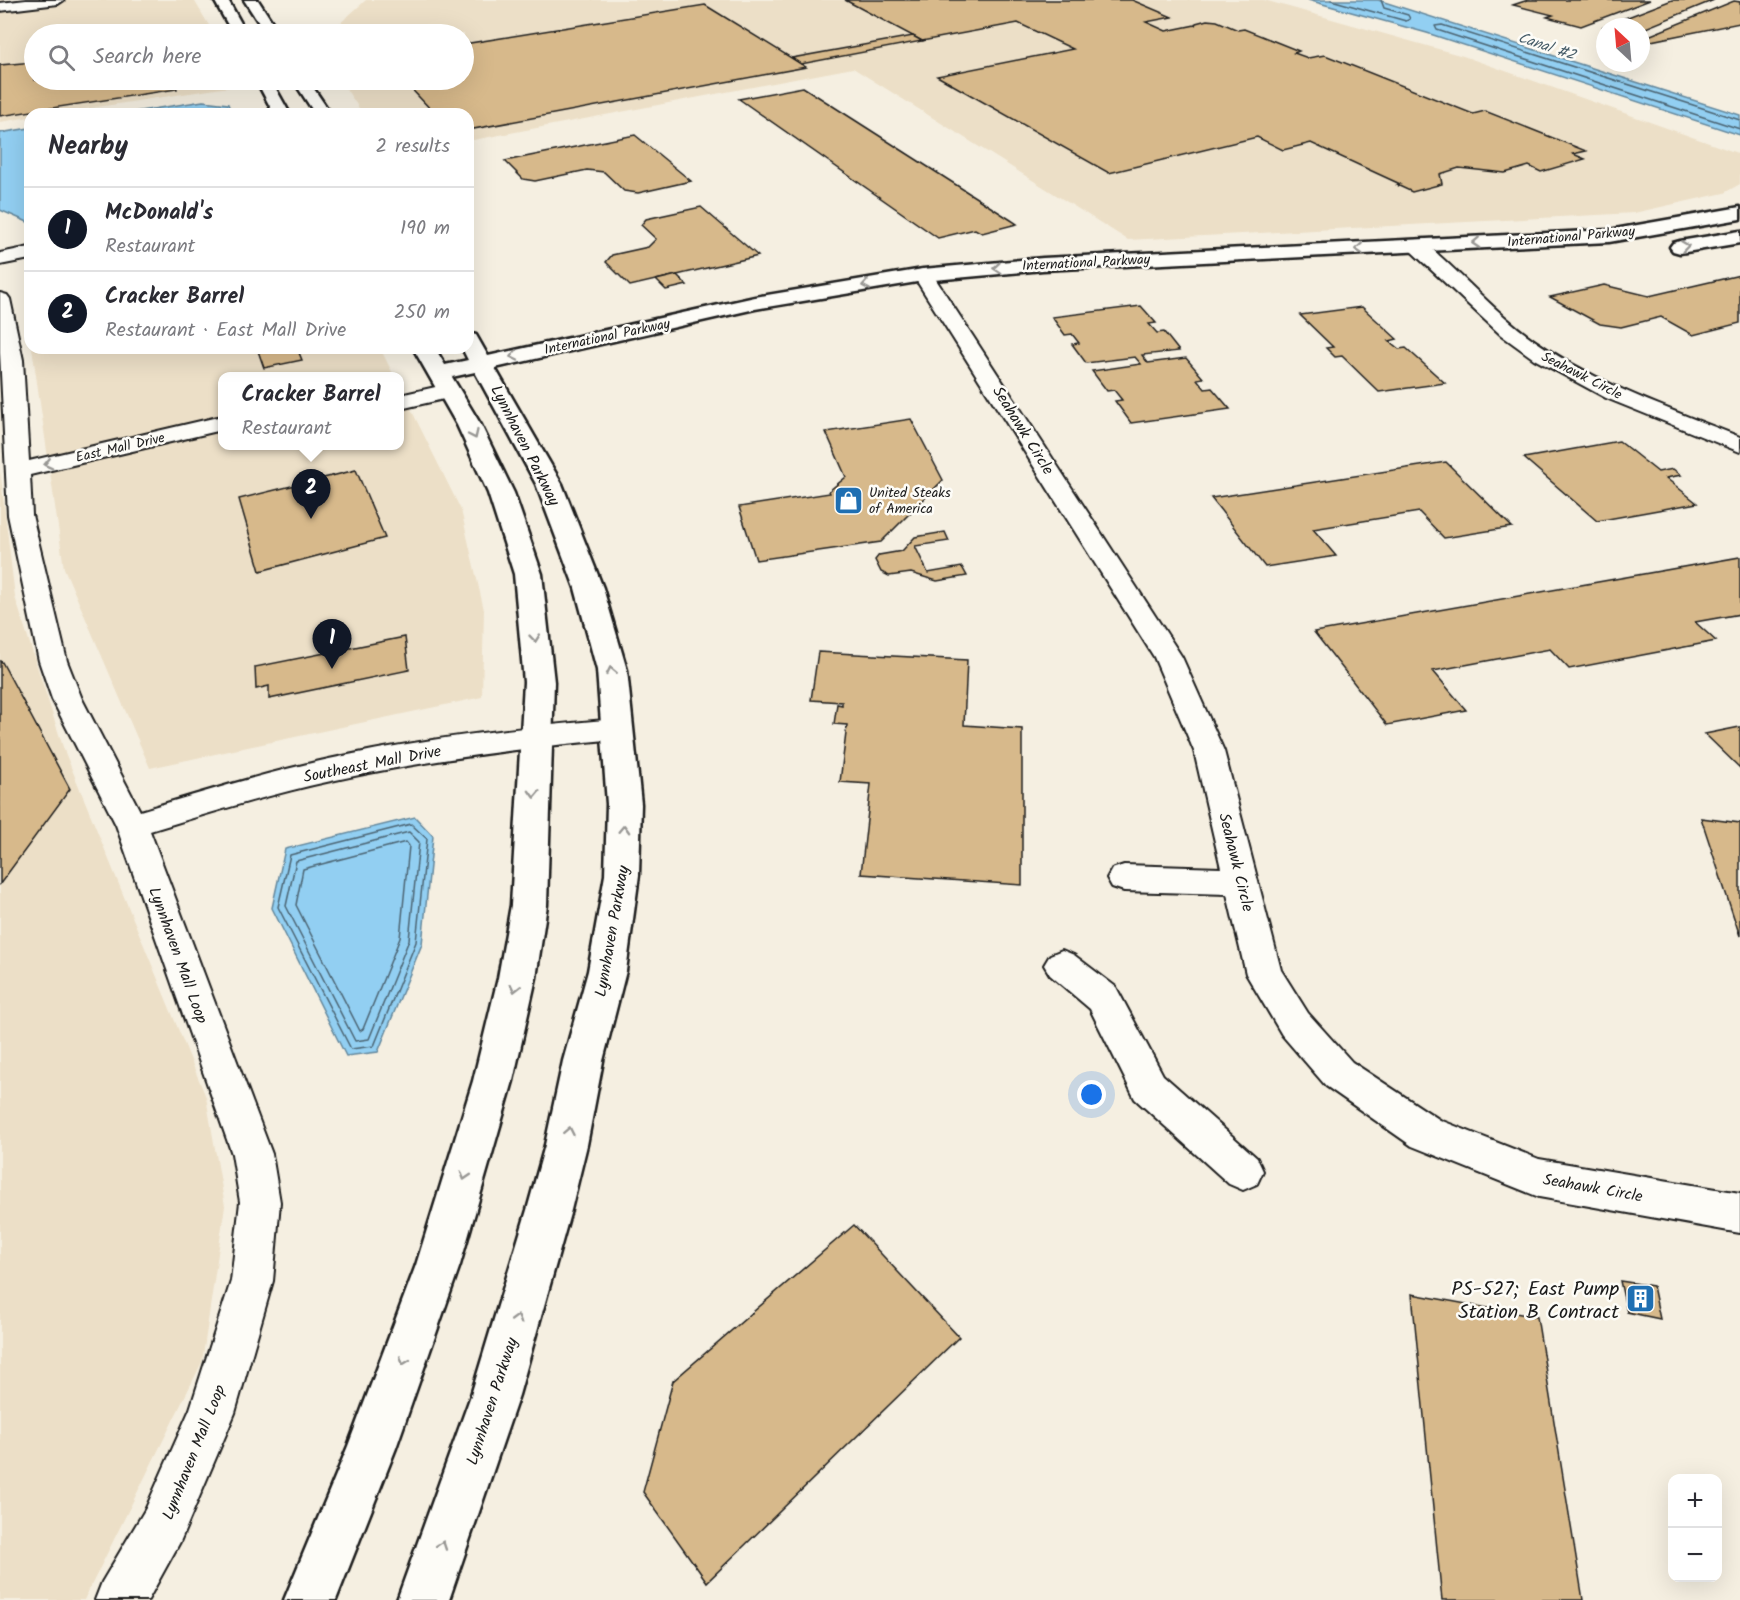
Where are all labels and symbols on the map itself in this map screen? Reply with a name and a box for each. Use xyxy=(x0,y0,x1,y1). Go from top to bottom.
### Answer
north arrow xyxy=(1596,18,1650,72)
water label: Canal #2 xyxy=(1515,26,1580,68)
street label: International Parkway xyxy=(1506,220,1636,254)
one-way arrow xyxy=(1472,237,1481,250)
one-way arrow xyxy=(1681,240,1690,252)
one-way arrow xyxy=(1355,243,1364,256)
street label: International Parkway xyxy=(1021,249,1151,277)
one-way arrow xyxy=(993,261,1002,274)
one-way arrow xyxy=(861,278,870,290)
street label: International Parkway xyxy=(542,313,673,361)
street label: Seahawk Circle xyxy=(1537,346,1626,406)
one-way arrow xyxy=(509,349,519,362)
street label: Lynnhaven Parkway xyxy=(483,381,566,511)
street label: Seahawk Circle xyxy=(985,381,1060,480)
street label: East Mall Drive xyxy=(73,427,168,469)
one-way arrow xyxy=(466,428,478,439)
one-way arrow xyxy=(43,456,53,469)
pin: 2 xyxy=(292,470,330,519)
place label: United Steaks of America xyxy=(869,482,951,520)
shop icon: United Steaks of America xyxy=(832,484,864,516)
pin: 1 xyxy=(312,620,352,669)
one-way arrow xyxy=(528,633,541,642)
one-way arrow xyxy=(605,666,618,676)
street label: Southeast Mall Drive xyxy=(301,739,443,790)
one-way arrow xyxy=(527,790,540,799)
street label: Seahawk Circle xyxy=(1211,810,1260,914)
one-way arrow xyxy=(617,825,630,834)
street label: Lynnhaven Parkway xyxy=(589,863,636,999)
street label: Lynnhaven Mall Loop xyxy=(141,884,214,1028)
one-way arrow xyxy=(509,982,522,992)
your location xyxy=(1077,1080,1106,1109)
one-way arrow xyxy=(562,1126,575,1136)
street label: Seahawk Circle xyxy=(1541,1167,1645,1210)
one-way arrow xyxy=(460,1170,472,1181)
place label: PS-527; East Pump Station B Contract xyxy=(1451,1274,1619,1329)
building icon: PS-527; East Pump Station B Contract xyxy=(1624,1283,1656,1315)
one-way arrow xyxy=(510,1314,522,1325)
street label: Lynnhaven Parkway xyxy=(460,1334,525,1469)
one-way arrow xyxy=(398,1355,411,1366)
street label: Lynnhaven Mall Loop xyxy=(156,1381,233,1524)
one-way arrow xyxy=(435,1540,448,1551)

